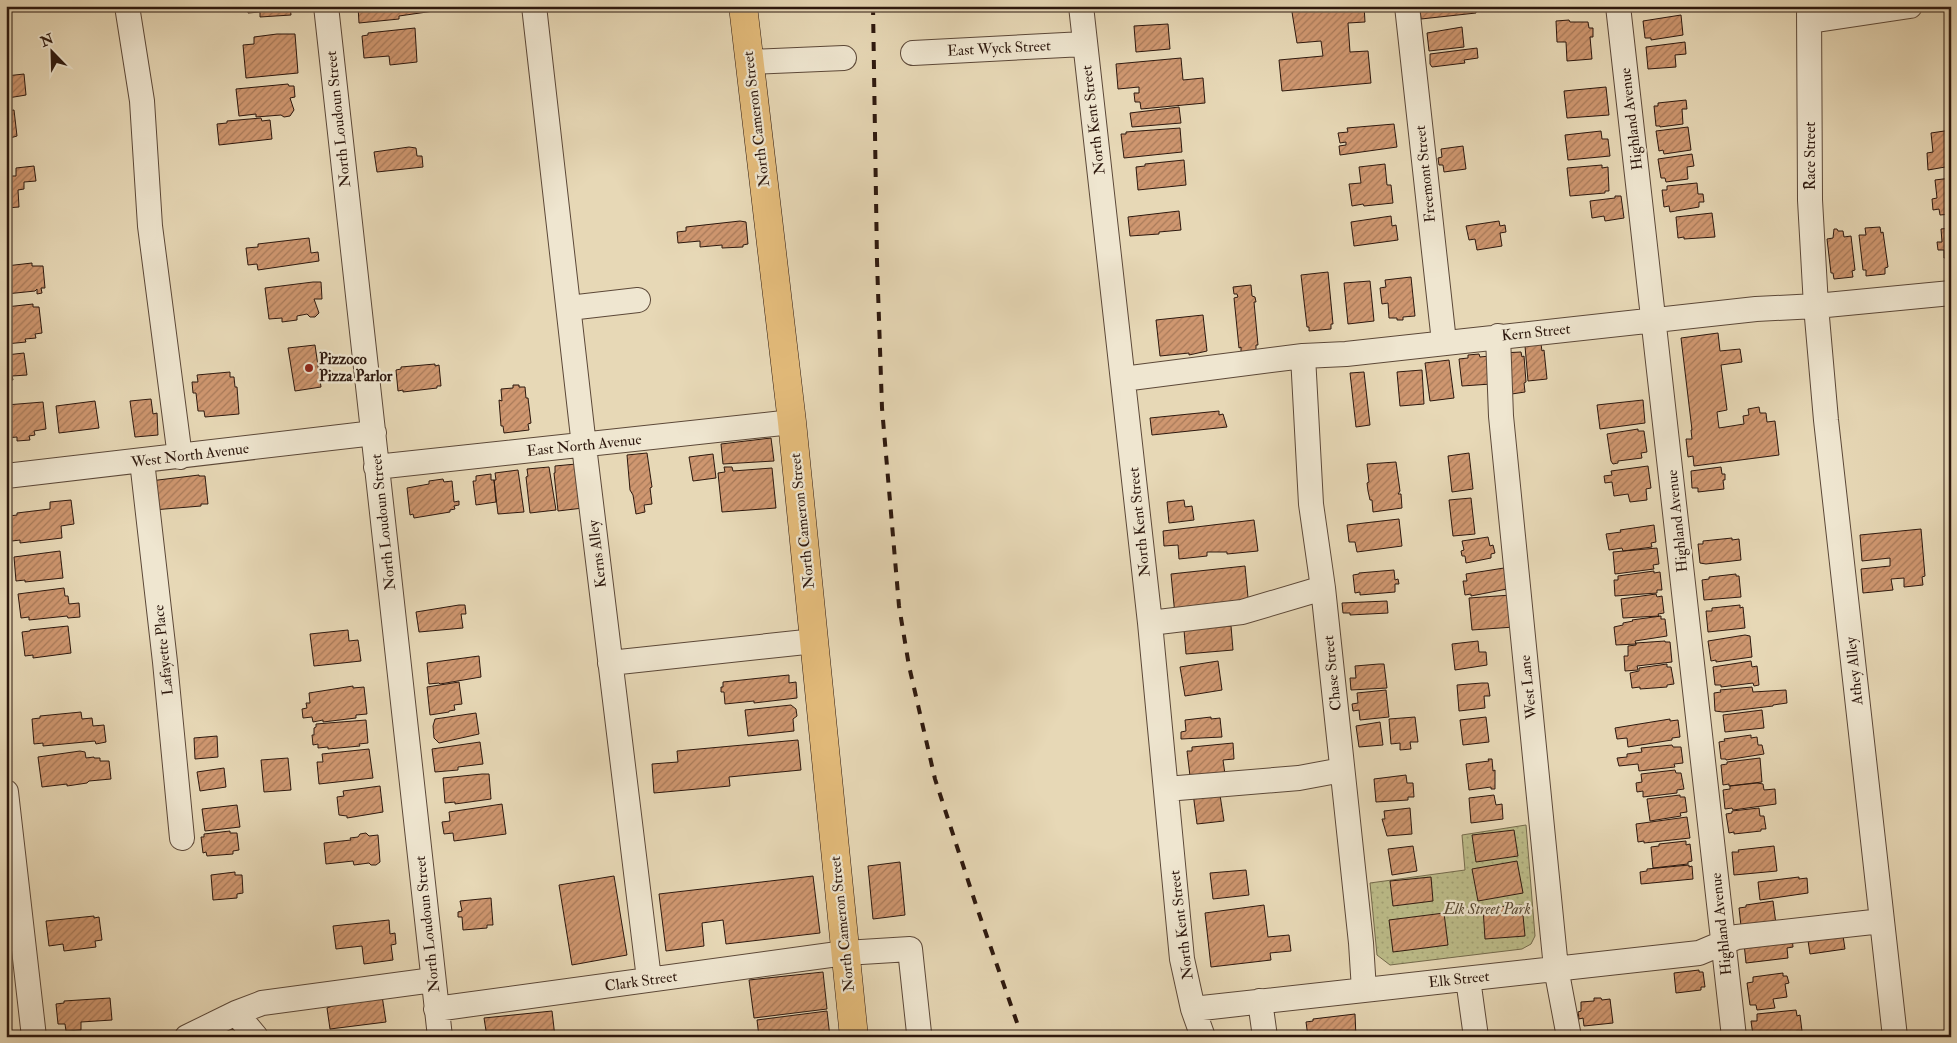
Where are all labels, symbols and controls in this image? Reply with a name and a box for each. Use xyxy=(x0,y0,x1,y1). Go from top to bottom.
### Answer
north arrow xyxy=(28,28,78,78)
text: N xyxy=(37,30,57,51)
street label: East Wyck Street xyxy=(947,36,1051,61)
street label: North Loudoun Street xyxy=(322,50,355,188)
street label: North Cameron Street xyxy=(739,50,774,188)
street label: North Kent Street xyxy=(1077,64,1110,176)
street label: Highland Avenue xyxy=(1616,67,1647,171)
street label: Race Street xyxy=(1801,122,1820,190)
street label: Freemont Street xyxy=(1411,124,1440,224)
street label: Kern Street xyxy=(1501,319,1572,346)
place label: Pizzoco Pizza Parlor xyxy=(319,350,393,386)
marker: Pizzoco Pizza Parlor xyxy=(303,362,315,374)
street label: East North Avenue xyxy=(526,430,642,461)
street label: West North Avenue xyxy=(129,439,250,472)
street label: North Cameron Street xyxy=(786,452,819,590)
street label: North Loudoun Street xyxy=(367,453,400,591)
street label: North Kent Street xyxy=(1124,466,1155,578)
street label: Highland Avenue xyxy=(1663,469,1692,573)
street label: Kerns Alley xyxy=(584,519,611,589)
street label: Lafayette Place xyxy=(149,604,178,696)
street label: Chase Street xyxy=(1319,634,1346,712)
street label: Athey Alley xyxy=(1841,636,1868,707)
street label: West Lane xyxy=(1516,654,1541,721)
street label: North Loudoun Street xyxy=(411,855,444,993)
street label: North Cameron Street xyxy=(826,855,859,993)
street label: North Kent Street xyxy=(1165,869,1198,981)
street label: Highland Avenue xyxy=(1707,872,1736,976)
park label: Elk Street Park xyxy=(1442,900,1531,919)
street label: Clark Street xyxy=(604,967,679,996)
street label: Elk Street xyxy=(1428,967,1491,992)

